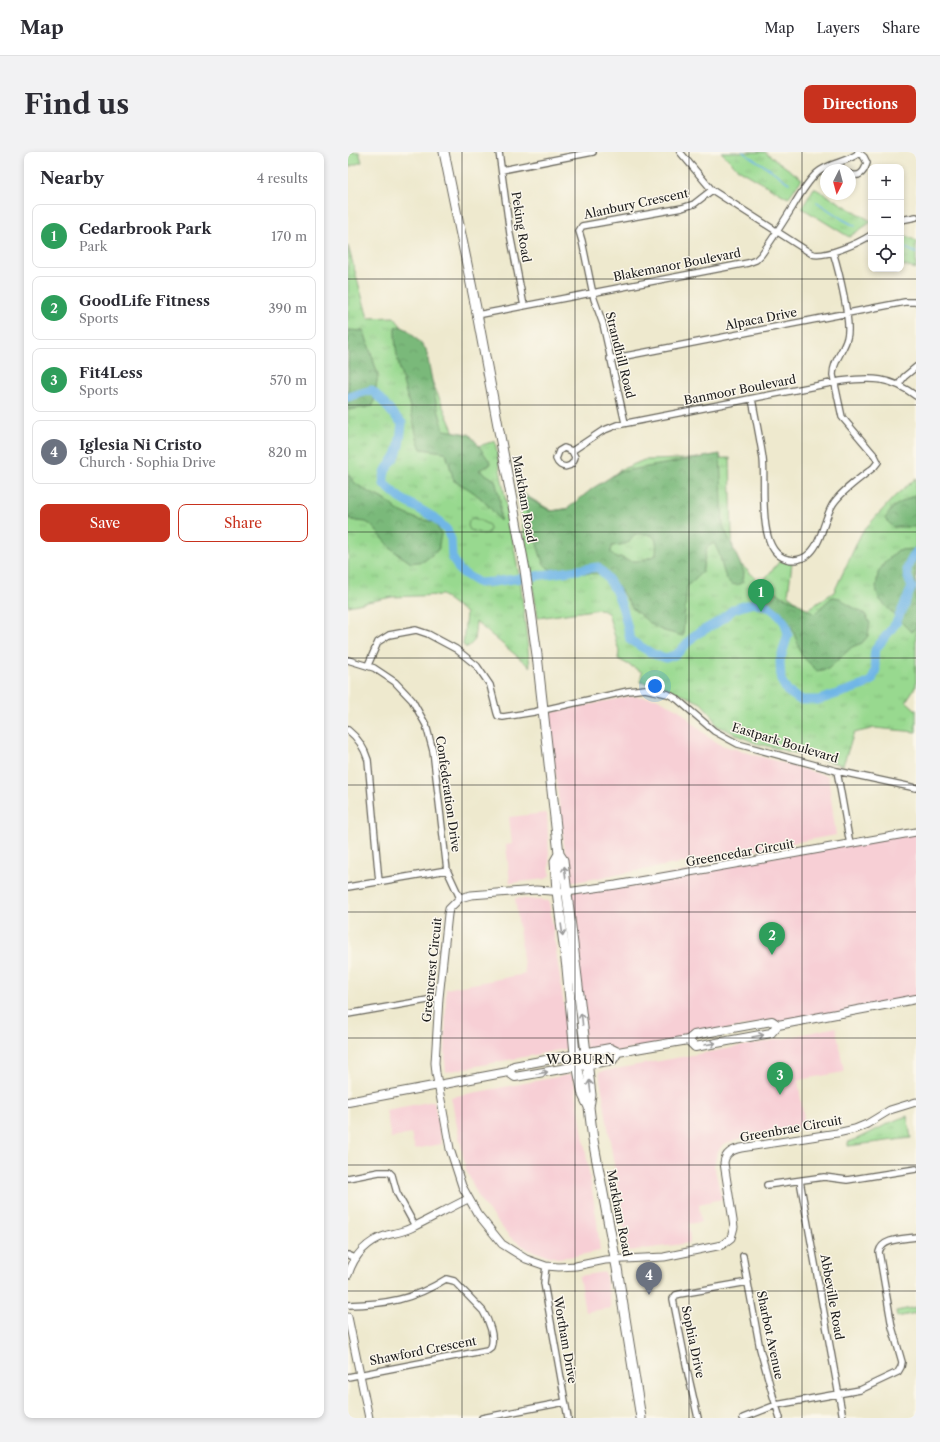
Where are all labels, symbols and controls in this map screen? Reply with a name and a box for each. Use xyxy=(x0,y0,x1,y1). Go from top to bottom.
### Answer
text: Map xyxy=(20,16,64,39)
text: Map xyxy=(764,19,794,37)
text: Layers xyxy=(816,19,860,37)
text: Share xyxy=(882,19,920,37)
button: Directions xyxy=(804,85,916,123)
text: Find us xyxy=(24,87,129,121)
north arrow xyxy=(820,164,856,200)
map controls xyxy=(868,164,904,272)
button: + xyxy=(868,164,904,200)
text: Nearby xyxy=(40,168,104,188)
text: 4 results xyxy=(257,170,308,186)
street label: Alanbury Crescent xyxy=(581,185,690,222)
street label: Peking Road xyxy=(508,190,535,264)
button: − xyxy=(868,200,904,236)
text: Cedarbrook Park xyxy=(79,219,211,238)
text: 1 xyxy=(51,228,57,244)
text: 170 m xyxy=(271,228,307,244)
button: locate xyxy=(868,236,904,272)
text: Park xyxy=(79,238,107,254)
street label: Blakemanor Boulevard xyxy=(612,245,743,284)
text: GoodLife Fitness xyxy=(79,291,210,310)
text: 2 xyxy=(50,300,58,316)
text: 390 m xyxy=(268,300,307,316)
street label: Alpaca Drive xyxy=(723,304,798,333)
text: Sports xyxy=(79,310,118,326)
street label: Strandhill Road xyxy=(602,310,639,400)
text: Fit4Less xyxy=(79,363,143,382)
street label: Banmoor Boulevard xyxy=(683,371,798,408)
text: 3 xyxy=(50,372,58,388)
text: 570 m xyxy=(270,372,307,388)
text: Sports xyxy=(79,382,118,398)
text: Iglesia Ni Cristo xyxy=(79,435,202,454)
text: 4 xyxy=(50,444,58,460)
text: 820 m xyxy=(268,444,307,460)
text: Church · Sophia Drive xyxy=(79,454,216,470)
street label: Markham Road xyxy=(509,454,540,544)
button: Save xyxy=(40,504,170,542)
button: Share xyxy=(178,504,308,542)
pin: 1 xyxy=(748,579,774,612)
your location xyxy=(645,676,665,696)
street label: Eastpark Boulevard xyxy=(730,719,841,766)
street label: Confederation Drive xyxy=(433,735,464,853)
street label: Greencedar Circuit xyxy=(685,835,796,869)
one-way arrow xyxy=(561,866,569,879)
street label: Greencrest Circuit xyxy=(419,916,445,1023)
pin: 2 xyxy=(759,922,785,955)
one-way arrow xyxy=(558,923,566,936)
one-way arrow xyxy=(578,1013,586,1026)
one-way arrow xyxy=(752,1032,765,1040)
one-way arrow xyxy=(703,1040,716,1048)
district label: WOBURN xyxy=(545,1051,616,1067)
pin: 3 xyxy=(767,1062,793,1095)
one-way arrow xyxy=(535,1069,548,1077)
one-way arrow xyxy=(586,1080,594,1093)
street label: Greenbrae Circuit xyxy=(739,1112,844,1145)
street label: Markham Road xyxy=(604,1168,635,1258)
street label: Abbeville Road xyxy=(817,1252,848,1342)
pin: 4 xyxy=(636,1262,662,1295)
street label: Sharbot Avenue xyxy=(754,1289,787,1381)
street label: Wortham Drive xyxy=(550,1294,581,1385)
street label: Sophia Drive xyxy=(678,1304,709,1380)
street label: Shawford Crescent xyxy=(368,1333,478,1368)

